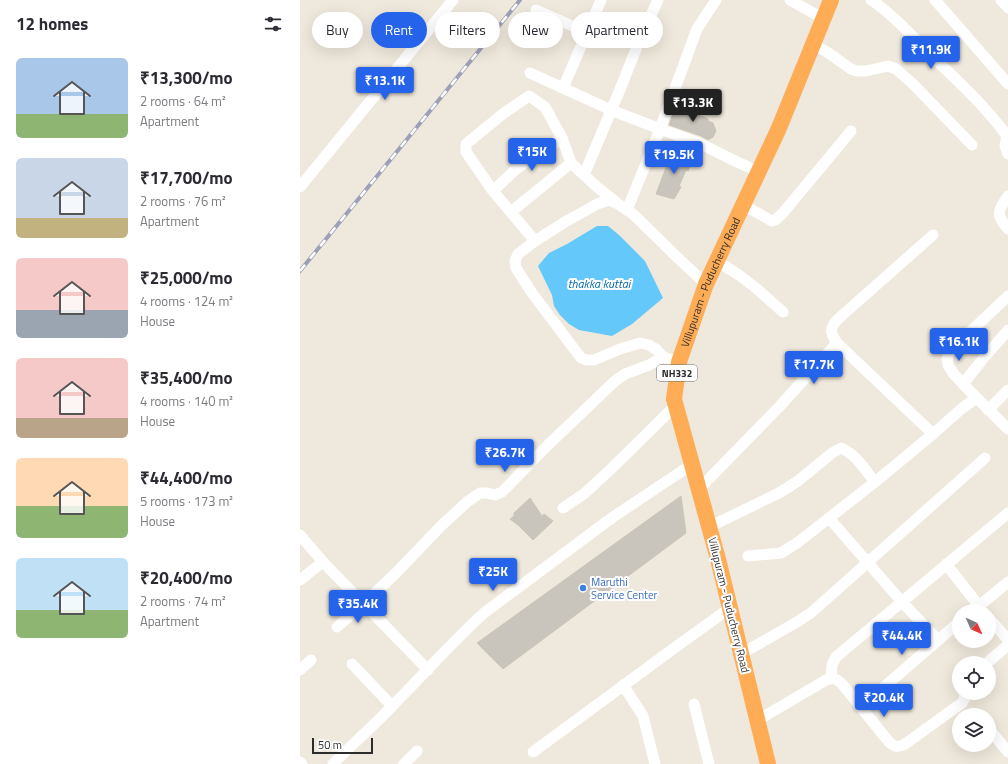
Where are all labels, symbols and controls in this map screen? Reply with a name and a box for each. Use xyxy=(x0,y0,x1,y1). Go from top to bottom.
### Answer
text: 12 homes xyxy=(16,11,88,37)
chip: Buy xyxy=(312,12,363,48)
chip: Rent xyxy=(371,12,427,48)
chip: Filters xyxy=(435,12,500,48)
chip: New xyxy=(508,12,563,48)
chip: Apartment xyxy=(571,12,663,48)
icon: filters xyxy=(262,13,284,35)
pin: ₹11.9K xyxy=(898,36,964,70)
text: ₹11.9K xyxy=(911,39,951,59)
text: ₹13,300/mo xyxy=(140,65,233,91)
pin: ₹13.1K xyxy=(352,67,418,101)
text: ₹13.1K xyxy=(365,70,405,90)
icon: home xyxy=(48,74,96,122)
pin: ₹13.3K xyxy=(660,89,726,123)
text: 2 rooms · 64 m² xyxy=(140,91,226,111)
text: ₹13.3K xyxy=(673,92,713,112)
text: Apartment xyxy=(140,111,199,131)
pin: ₹15K xyxy=(508,138,556,172)
text: ₹15K xyxy=(517,141,547,161)
pin: ₹19.5K xyxy=(641,141,707,175)
text: ₹19.5K xyxy=(654,144,694,164)
text: ₹17,700/mo xyxy=(140,165,233,191)
icon: home xyxy=(48,174,96,222)
text: 2 rooms · 76 m² xyxy=(140,191,226,211)
text: Apartment xyxy=(140,211,199,231)
street label: Villupuram - Puducherry Road xyxy=(677,215,744,349)
text: ₹25,000/mo xyxy=(140,265,233,291)
icon: home xyxy=(48,274,96,322)
water label: thakka kuttai xyxy=(568,274,632,293)
text: 4 rooms · 124 m² xyxy=(140,291,233,311)
text: House xyxy=(140,311,175,331)
pin: ₹16.1K xyxy=(926,328,992,362)
text: ₹16.1K xyxy=(939,331,979,351)
pin: ₹17.7K xyxy=(781,351,847,385)
text: ₹17.7K xyxy=(794,354,834,374)
text: ₹35,400/mo xyxy=(140,365,233,391)
road number: NH332 xyxy=(657,365,697,381)
icon: home xyxy=(48,374,96,422)
text: 4 rooms · 140 m² xyxy=(140,391,233,411)
text: House xyxy=(140,411,175,431)
pin: ₹26.7K xyxy=(472,439,538,473)
text: ₹26.7K xyxy=(485,442,525,462)
text: ₹44,400/mo xyxy=(140,465,233,491)
icon: home xyxy=(48,474,96,522)
text: 5 rooms · 173 m² xyxy=(140,491,233,511)
text: House xyxy=(140,511,175,531)
street label: Villupuram - Puducherry Road xyxy=(704,536,754,675)
pin: ₹25K xyxy=(469,558,517,592)
text: ₹25K xyxy=(478,561,508,581)
text: ₹20,400/mo xyxy=(140,565,233,591)
icon: home xyxy=(48,574,96,622)
place label: Maruthi Service Center xyxy=(591,574,657,603)
marker: Maruthi Service Center xyxy=(578,583,588,593)
pin: ₹35.4K xyxy=(325,590,391,624)
text: 2 rooms · 74 m² xyxy=(140,591,226,611)
text: ₹35.4K xyxy=(338,593,378,613)
north arrow xyxy=(952,604,996,648)
map controls xyxy=(952,604,996,752)
text: Apartment xyxy=(140,611,199,631)
pin: ₹44.4K xyxy=(869,622,935,656)
text: ₹44.4K xyxy=(882,625,922,645)
button: locate xyxy=(952,656,996,700)
pin: ₹20.4K xyxy=(851,684,917,718)
text: ₹20.4K xyxy=(864,687,904,707)
button: layers xyxy=(952,708,996,752)
scale bar xyxy=(312,736,373,755)
text: 50 m xyxy=(318,737,342,753)

